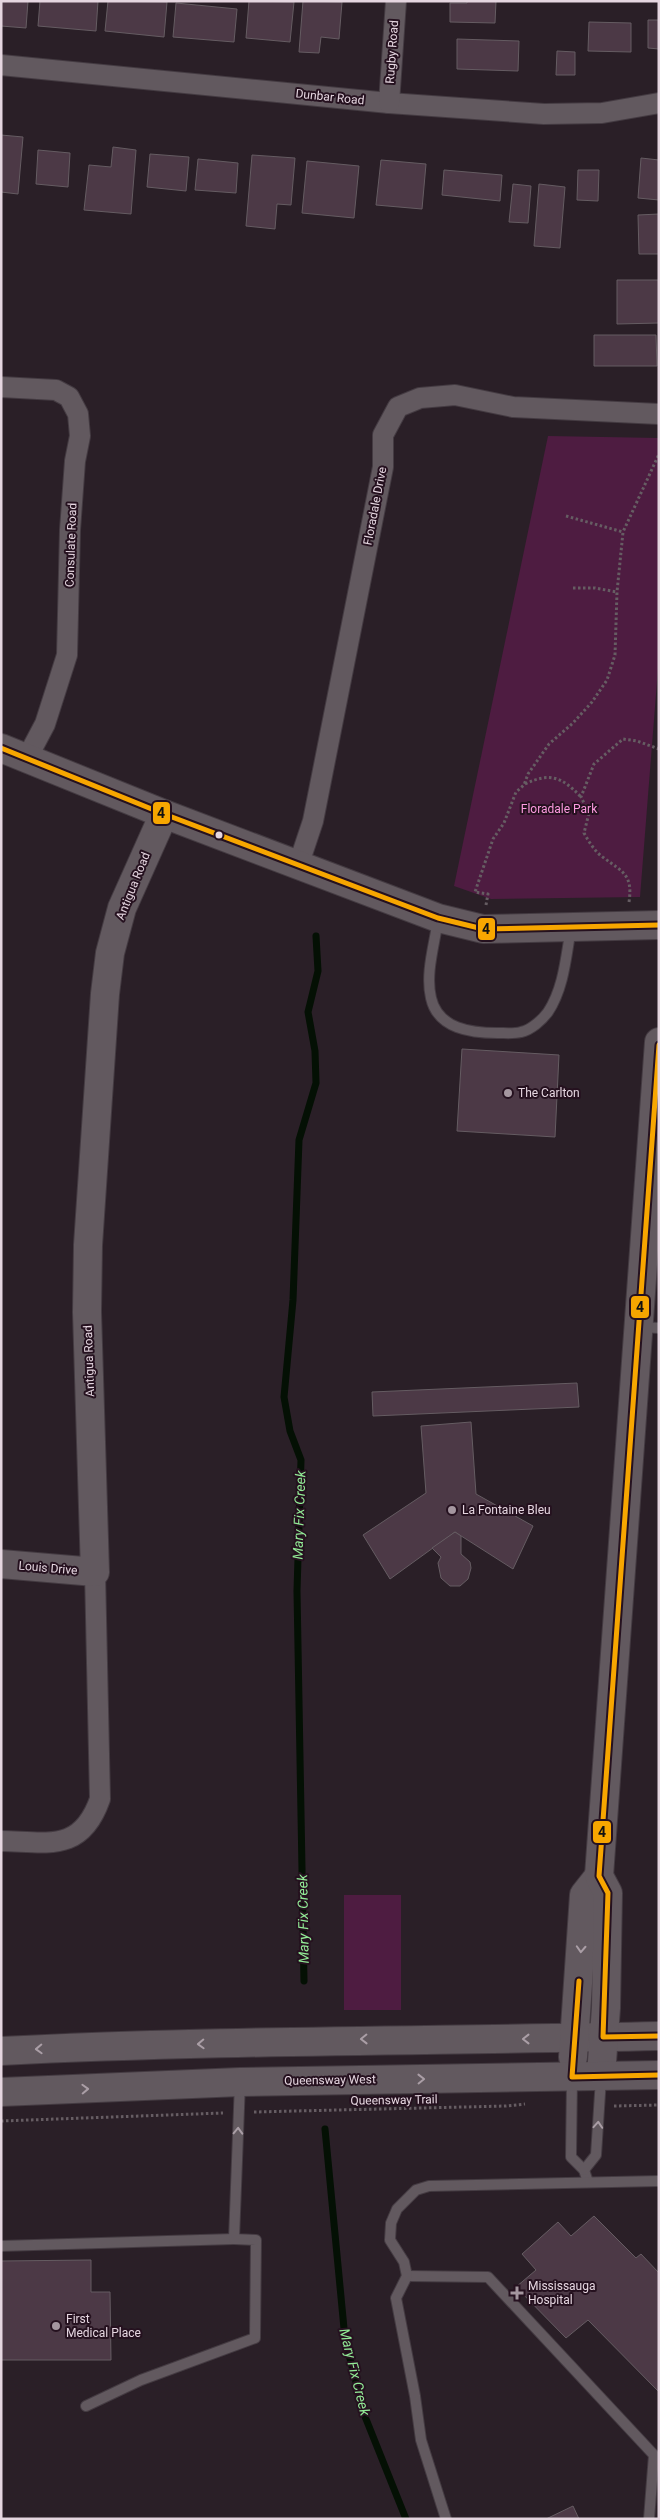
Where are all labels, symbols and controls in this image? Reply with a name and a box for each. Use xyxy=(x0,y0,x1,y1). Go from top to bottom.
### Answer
street label: Rugby Road xyxy=(383,20,401,84)
street label: Dunbar Road xyxy=(295,86,365,108)
street label: Floradale Drive xyxy=(361,466,389,546)
street label: Consulate Road xyxy=(63,503,79,587)
line badge: 4 xyxy=(152,801,171,825)
park label: Floradale Park xyxy=(521,802,598,816)
text: 4 xyxy=(157,805,165,821)
unlabelled marker xyxy=(214,830,224,840)
street label: Antigua Road xyxy=(113,850,153,922)
line badge: 4 xyxy=(477,917,496,941)
text: 4 xyxy=(482,921,490,937)
place label: The Carlton xyxy=(518,1086,580,1100)
marker: The Carlton xyxy=(502,1087,514,1099)
line badge: 4 xyxy=(630,1295,650,1319)
text: 4 xyxy=(636,1299,644,1315)
street label: Antigua Road xyxy=(81,1325,97,1397)
water label: Mary Fix Creek xyxy=(289,1469,309,1560)
place label: La Fontaine Bleu xyxy=(462,1503,551,1517)
marker: La Fontaine Bleu xyxy=(446,1504,458,1516)
street label: Louis Drive xyxy=(18,1558,78,1578)
line badge: 4 xyxy=(592,1820,612,1844)
text: 4 xyxy=(598,1824,606,1840)
water label: Mary Fix Creek xyxy=(294,1873,312,1964)
one-way arrow xyxy=(575,1945,586,1953)
one-way arrow xyxy=(360,2034,368,2044)
one-way arrow xyxy=(522,2034,530,2044)
one-way arrow xyxy=(197,2039,205,2049)
one-way arrow xyxy=(35,2044,43,2055)
street label: Queensway West xyxy=(284,2072,376,2088)
one-way arrow xyxy=(417,2074,425,2084)
one-way arrow xyxy=(81,2083,89,2094)
street label: Queensway Trail xyxy=(350,2092,438,2108)
one-way arrow xyxy=(593,2121,604,2129)
one-way arrow xyxy=(233,2127,244,2135)
place label: Mississauga Hospital xyxy=(528,2279,596,2307)
marker: Mississauga Hospital xyxy=(510,2286,524,2300)
place label: First Medical Place xyxy=(66,2312,141,2340)
marker: First Medical Place xyxy=(50,2320,62,2332)
water label: Mary Fix Creek xyxy=(336,2327,374,2418)

